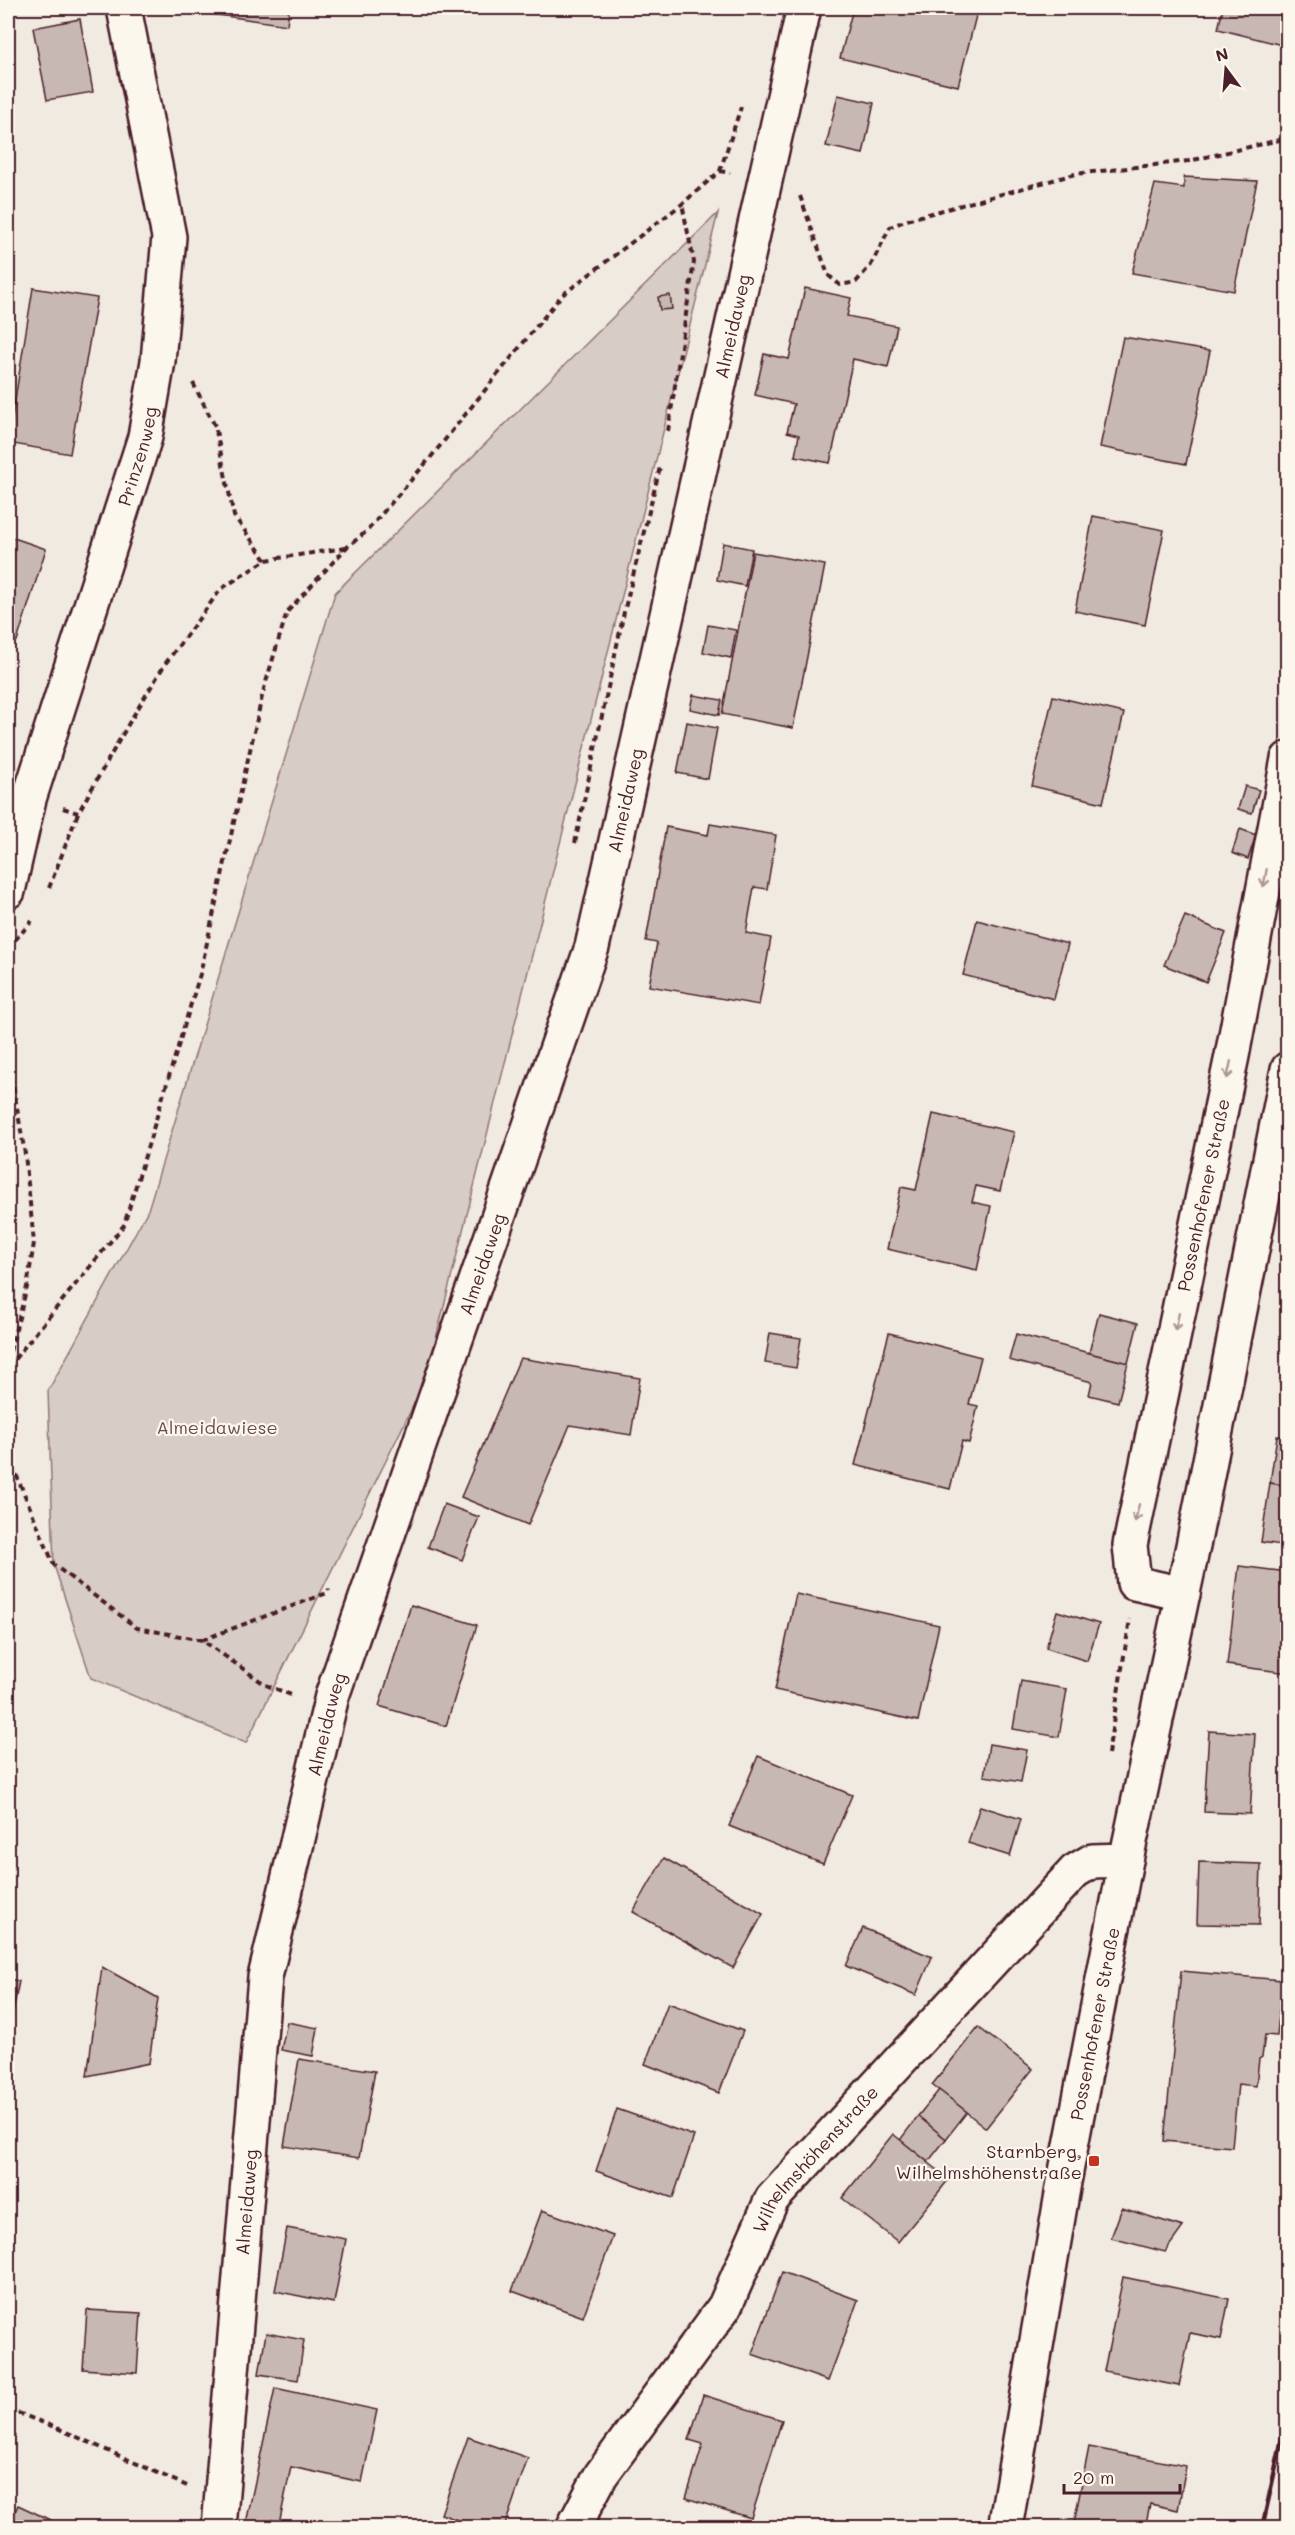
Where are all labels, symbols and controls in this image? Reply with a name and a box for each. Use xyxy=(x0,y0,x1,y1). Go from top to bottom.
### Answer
north arrow xyxy=(1196,39,1256,99)
text: N xyxy=(1213,42,1230,66)
street label: Almeidaweg xyxy=(709,272,756,381)
street label: Prinzenweg xyxy=(112,405,162,509)
street label: Almeidaweg xyxy=(602,746,649,855)
one-way arrow xyxy=(1259,868,1270,887)
one-way arrow xyxy=(1223,1059,1234,1079)
street label: Possenhofener Straße xyxy=(1171,1096,1235,1293)
street label: Almeidaweg xyxy=(453,1210,511,1318)
one-way arrow xyxy=(1171,1312,1182,1332)
park label: Almeidawiese xyxy=(156,1415,278,1439)
one-way arrow xyxy=(1131,1503,1142,1523)
street label: Almeidaweg xyxy=(301,1669,351,1778)
street label: Possenhofener Straße xyxy=(1064,1925,1125,2122)
street label: Wilhelmshöhenstraße xyxy=(747,2080,883,2236)
place label: Starnberg, Wilhelmshöhenstraße xyxy=(896,2139,1082,2184)
street label: Almeidaweg xyxy=(230,2148,263,2256)
marker: Starnberg, Wilhelmshöhenstraße xyxy=(1087,2154,1101,2168)
scale bar xyxy=(1064,2457,1180,2495)
text: 20 m xyxy=(1073,2465,1114,2489)

